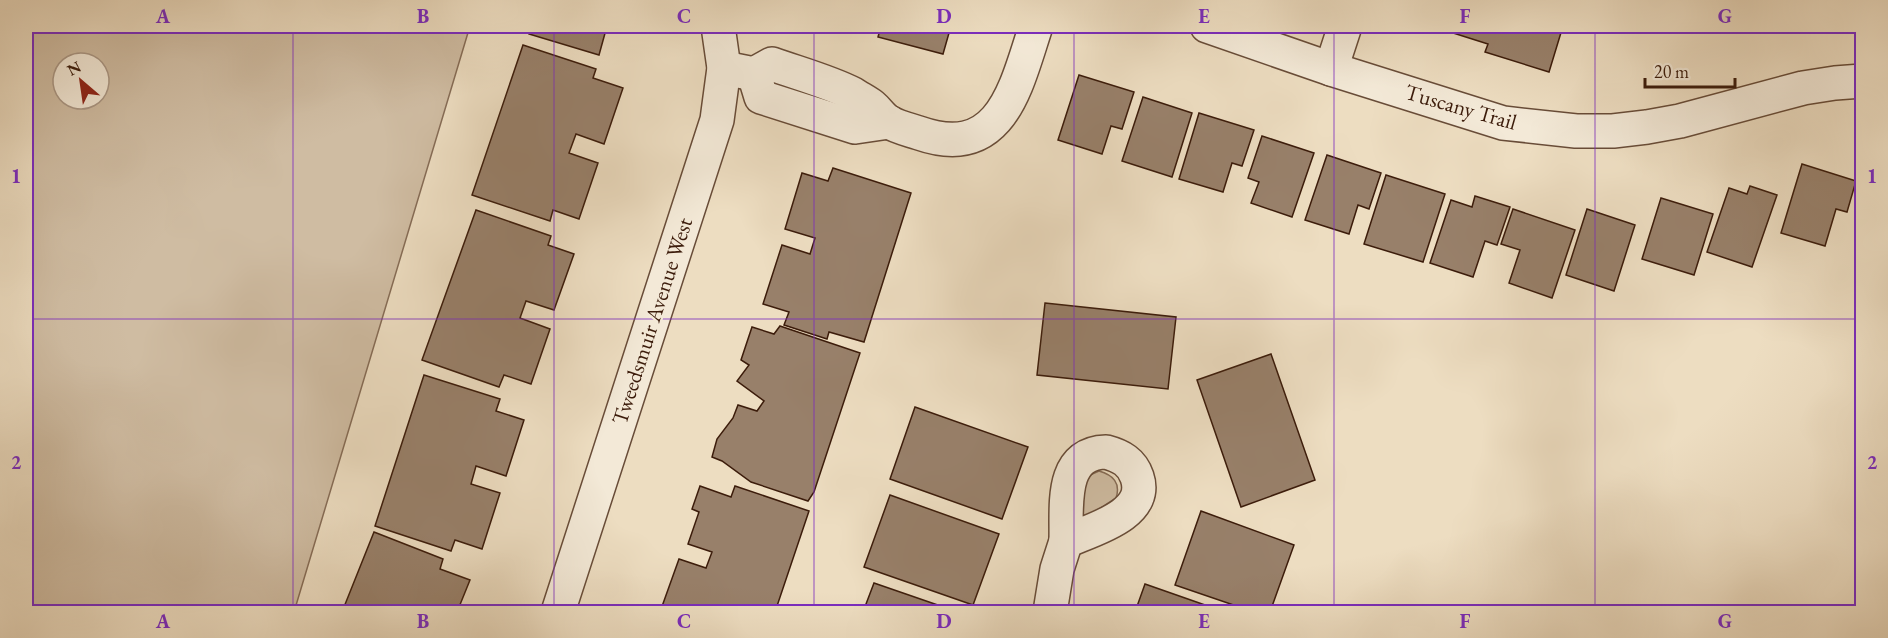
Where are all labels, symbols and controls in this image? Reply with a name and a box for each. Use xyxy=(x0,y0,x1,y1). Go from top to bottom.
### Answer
text: A xyxy=(155,3,171,29)
text: B xyxy=(417,3,429,29)
text: C xyxy=(677,3,691,29)
text: D xyxy=(936,3,952,29)
text: E xyxy=(1198,3,1210,29)
text: F xyxy=(1460,3,1471,29)
text: G xyxy=(1718,3,1732,29)
north arrow xyxy=(51,51,111,111)
scale bar xyxy=(1645,51,1735,89)
text: N xyxy=(63,56,85,81)
text: 20 m xyxy=(1654,60,1689,83)
street label: Tuscany Trail xyxy=(1402,77,1520,137)
text: 1 xyxy=(11,163,21,189)
text: 1 xyxy=(1867,163,1877,189)
street label: Tweedsmuir Avenue West xyxy=(605,214,699,428)
text: 2 xyxy=(11,449,22,475)
text: 2 xyxy=(1867,449,1878,475)
text: A xyxy=(155,608,171,634)
text: B xyxy=(417,608,429,634)
text: C xyxy=(677,608,691,634)
text: D xyxy=(936,608,952,634)
text: E xyxy=(1198,608,1210,634)
text: F xyxy=(1460,608,1471,634)
text: G xyxy=(1718,608,1732,634)

